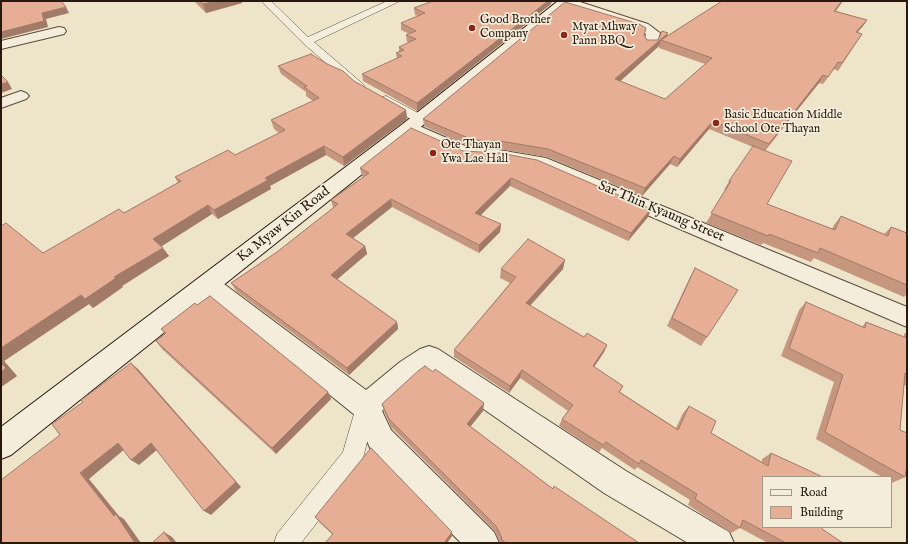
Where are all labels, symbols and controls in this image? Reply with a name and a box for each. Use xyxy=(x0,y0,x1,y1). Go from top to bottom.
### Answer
place label: Good Brother Company xyxy=(480,14,551,42)
place label: Myat Mhway Pann BBQ xyxy=(572,21,637,49)
marker: Good Brother Company xyxy=(467,23,477,33)
marker: Myat Mhway Pann BBQ xyxy=(559,30,569,40)
place label: Basic Education Middle School Ote Thayan xyxy=(724,109,842,137)
marker: Basic Education Middle School Ote Thayan xyxy=(711,118,721,128)
place label: Ote Thayan Ywa Lae Hall xyxy=(441,139,508,167)
marker: Ote Thayan Ywa Lae Hall xyxy=(428,148,438,158)
street label: Sar Thin Kyaung Street xyxy=(595,178,727,246)
street label: Ka Myaw Kin Road xyxy=(234,184,334,266)
legend xyxy=(762,476,892,528)
text: Road xyxy=(800,485,827,500)
text: Building xyxy=(800,505,843,520)

